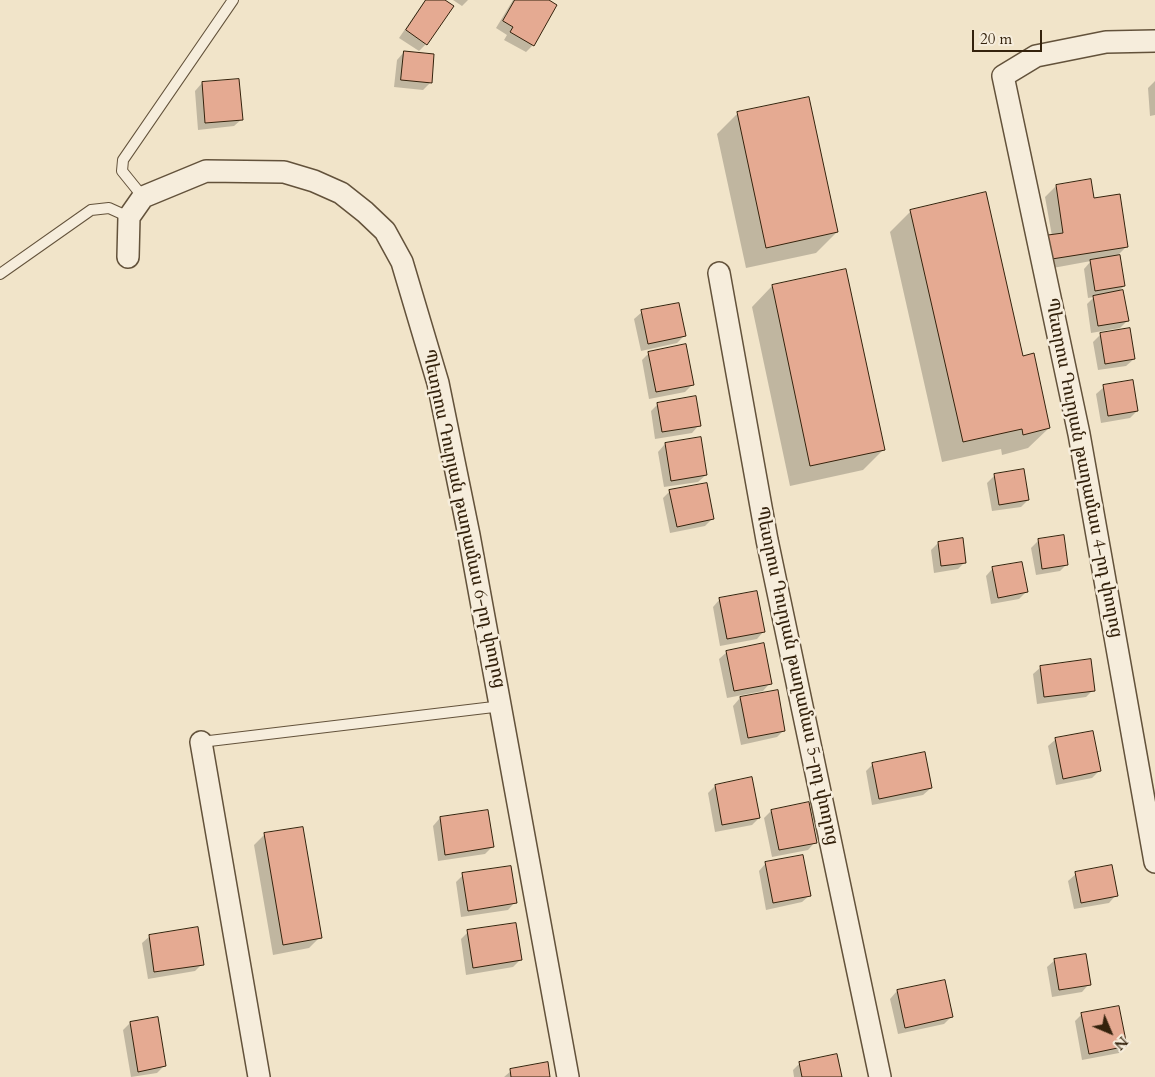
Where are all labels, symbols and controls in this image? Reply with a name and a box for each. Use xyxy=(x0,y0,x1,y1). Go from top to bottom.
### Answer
scale bar xyxy=(975,20,1045,52)
text: 20 m xyxy=(980,29,1012,49)
street label: Պետրոս Դուրյան թաղամաս 4-րդ փողոց xyxy=(1039,296,1127,640)
street label: Պետրոս Դուրյան թաղամաս 6-րդ փողոց xyxy=(416,348,510,690)
street label: Պետրոս Դուրյան թաղամաս 5-րդ փողոց xyxy=(749,505,843,847)
north arrow xyxy=(1085,1007,1135,1057)
text: N xyxy=(1110,1032,1132,1054)

